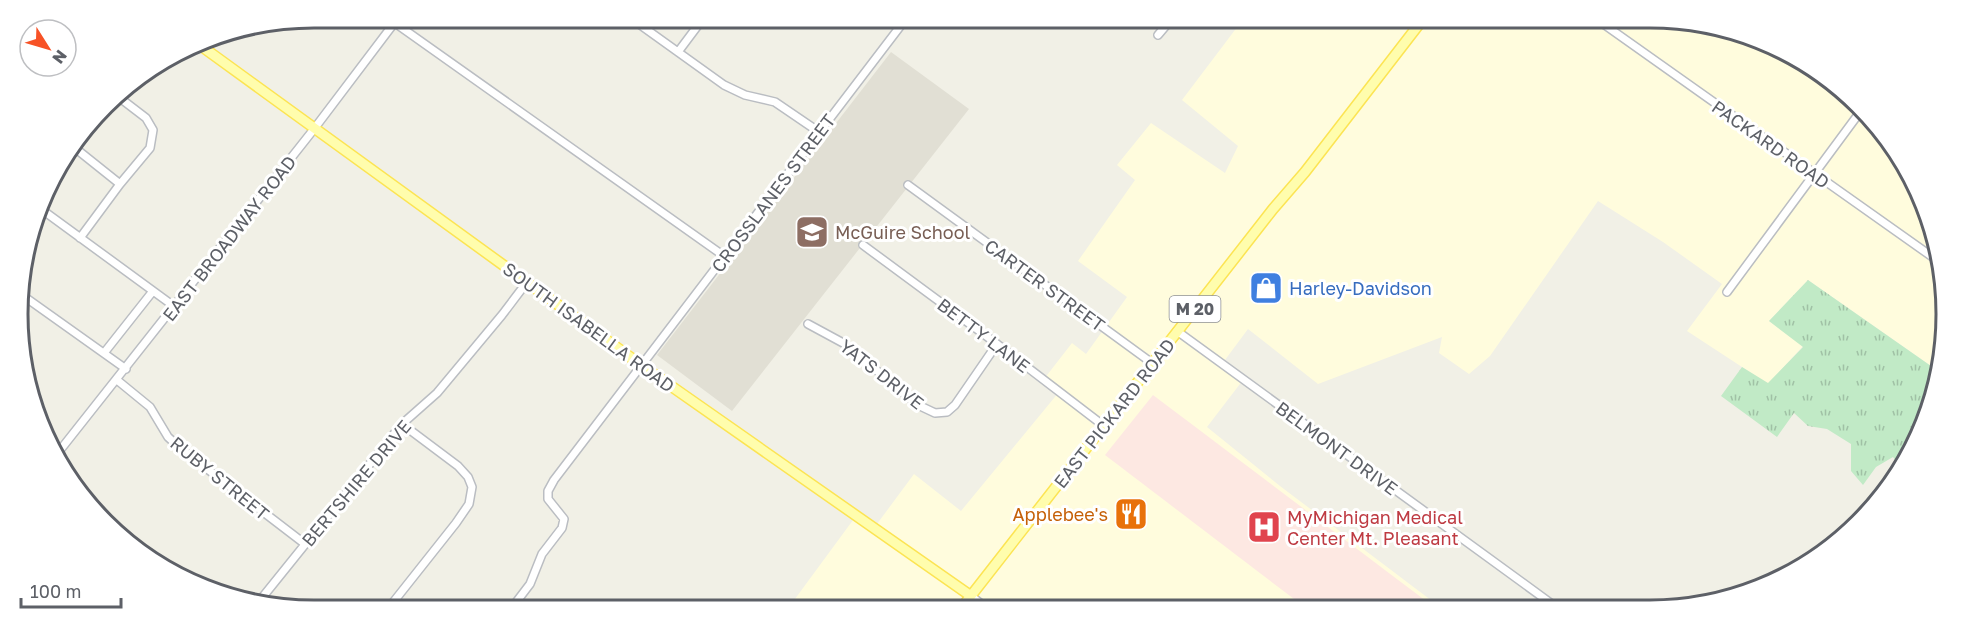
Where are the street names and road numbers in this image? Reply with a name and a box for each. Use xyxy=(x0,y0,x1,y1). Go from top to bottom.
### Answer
street label: PACKARD ROAD xyxy=(1708,95,1834,193)
street label: CROSSLANES STREET xyxy=(706,110,840,276)
street label: EAST BROADWAY ROAD xyxy=(158,151,300,325)
street label: CARTER STREET xyxy=(981,234,1109,336)
street label: SOUTH ISABELLA ROAD xyxy=(499,257,679,397)
street label: BETTY LANE xyxy=(933,293,1035,377)
road number: M 20 xyxy=(1170,296,1220,322)
street label: YATS DRIVE xyxy=(835,334,929,414)
street label: EAST PICKARD ROAD xyxy=(1049,334,1179,492)
street label: BELMONT DRIVE xyxy=(1272,396,1402,500)
street label: BERTSHIRE DRIVE xyxy=(297,415,415,551)
street label: RUBY STREET xyxy=(166,432,274,524)

